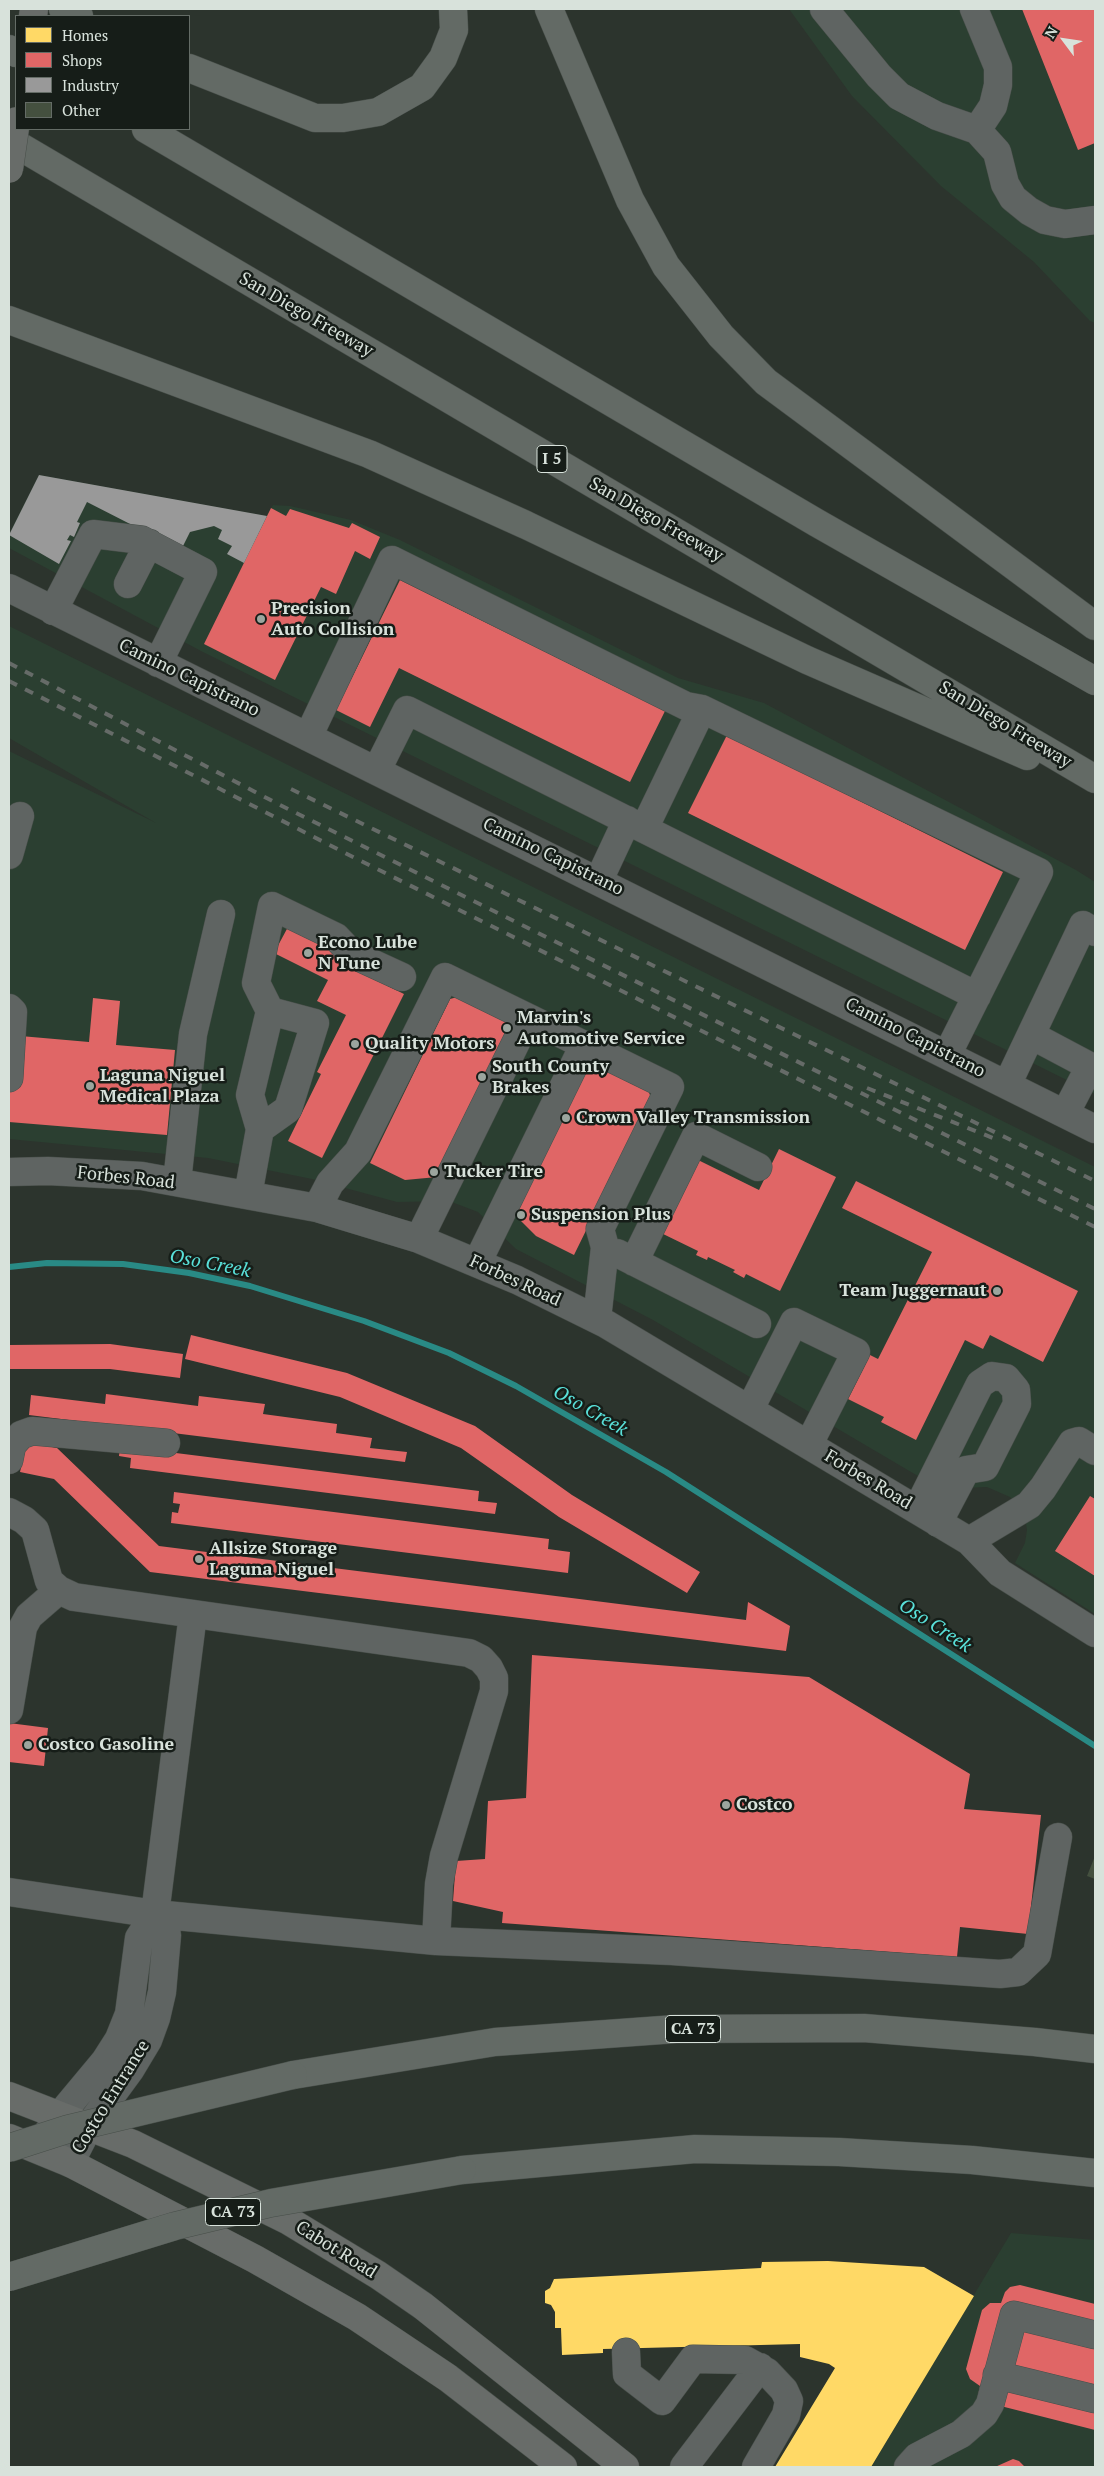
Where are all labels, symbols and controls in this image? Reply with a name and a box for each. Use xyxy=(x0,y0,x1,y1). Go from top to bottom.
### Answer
legend xyxy=(15,15,190,130)
north arrow xyxy=(1039,15,1089,65)
text: N xyxy=(1040,23,1062,41)
text: Homes xyxy=(62,25,108,45)
text: Shops xyxy=(62,50,102,70)
text: Industry xyxy=(62,75,119,95)
text: Other xyxy=(62,100,101,120)
street label: San Diego Freeway xyxy=(235,268,377,362)
road number: I 5 xyxy=(537,446,567,472)
street label: San Diego Freeway xyxy=(585,473,727,567)
place label: Precision Auto Collision xyxy=(271,598,394,640)
marker: Precision Auto Collision xyxy=(255,613,267,625)
street label: Camino Capistrano xyxy=(115,635,263,721)
street label: San Diego Freeway xyxy=(935,677,1075,773)
street label: Camino Capistrano xyxy=(479,814,627,900)
place label: Econo Lube N Tune xyxy=(318,932,417,974)
marker: Econo Lube N Tune xyxy=(302,947,314,959)
street label: Camino Capistrano xyxy=(841,993,989,1083)
place label: Marvin's Automotive Service xyxy=(517,1007,685,1050)
marker: Marvin's Automotive Service xyxy=(501,1022,513,1034)
place label: Quality Motors xyxy=(365,1033,494,1055)
marker: Quality Motors xyxy=(349,1038,361,1050)
place label: South County Brakes xyxy=(492,1056,609,1098)
place label: Laguna Niguel Medical Plaza xyxy=(100,1065,225,1108)
marker: South County Brakes xyxy=(476,1071,488,1083)
marker: Laguna Niguel Medical Plaza xyxy=(84,1080,96,1092)
place label: Crown Valley Transmission xyxy=(576,1107,810,1129)
marker: Crown Valley Transmission xyxy=(560,1112,572,1124)
place label: Tucker Tire xyxy=(444,1161,543,1183)
street label: Forbes Road xyxy=(76,1162,176,1194)
marker: Tucker Tire xyxy=(428,1166,440,1178)
place label: Suspension Plus xyxy=(531,1204,671,1226)
marker: Suspension Plus xyxy=(515,1209,527,1221)
water label: Oso Creek xyxy=(167,1245,253,1283)
street label: Forbes Road xyxy=(466,1251,564,1311)
place label: Team Juggernaut xyxy=(839,1280,987,1302)
marker: Team Juggernaut xyxy=(991,1285,1003,1297)
water label: Oso Creek xyxy=(549,1381,631,1441)
street label: Forbes Road xyxy=(821,1446,915,1514)
place label: Allsize Storage Laguna Niguel xyxy=(209,1538,337,1580)
marker: Allsize Storage Laguna Niguel xyxy=(193,1553,205,1565)
water label: Oso Creek xyxy=(894,1594,976,1658)
place label: Costco Gasoline xyxy=(38,1734,174,1756)
marker: Costco Gasoline xyxy=(22,1739,34,1751)
place label: Costco xyxy=(736,1794,793,1816)
marker: Costco xyxy=(720,1799,732,1811)
road number: CA 73 xyxy=(666,2016,720,2042)
street label: Costco Entrance xyxy=(67,2036,155,2158)
road number: CA 73 xyxy=(206,2198,260,2226)
street label: Cabot Road xyxy=(291,2217,381,2283)

